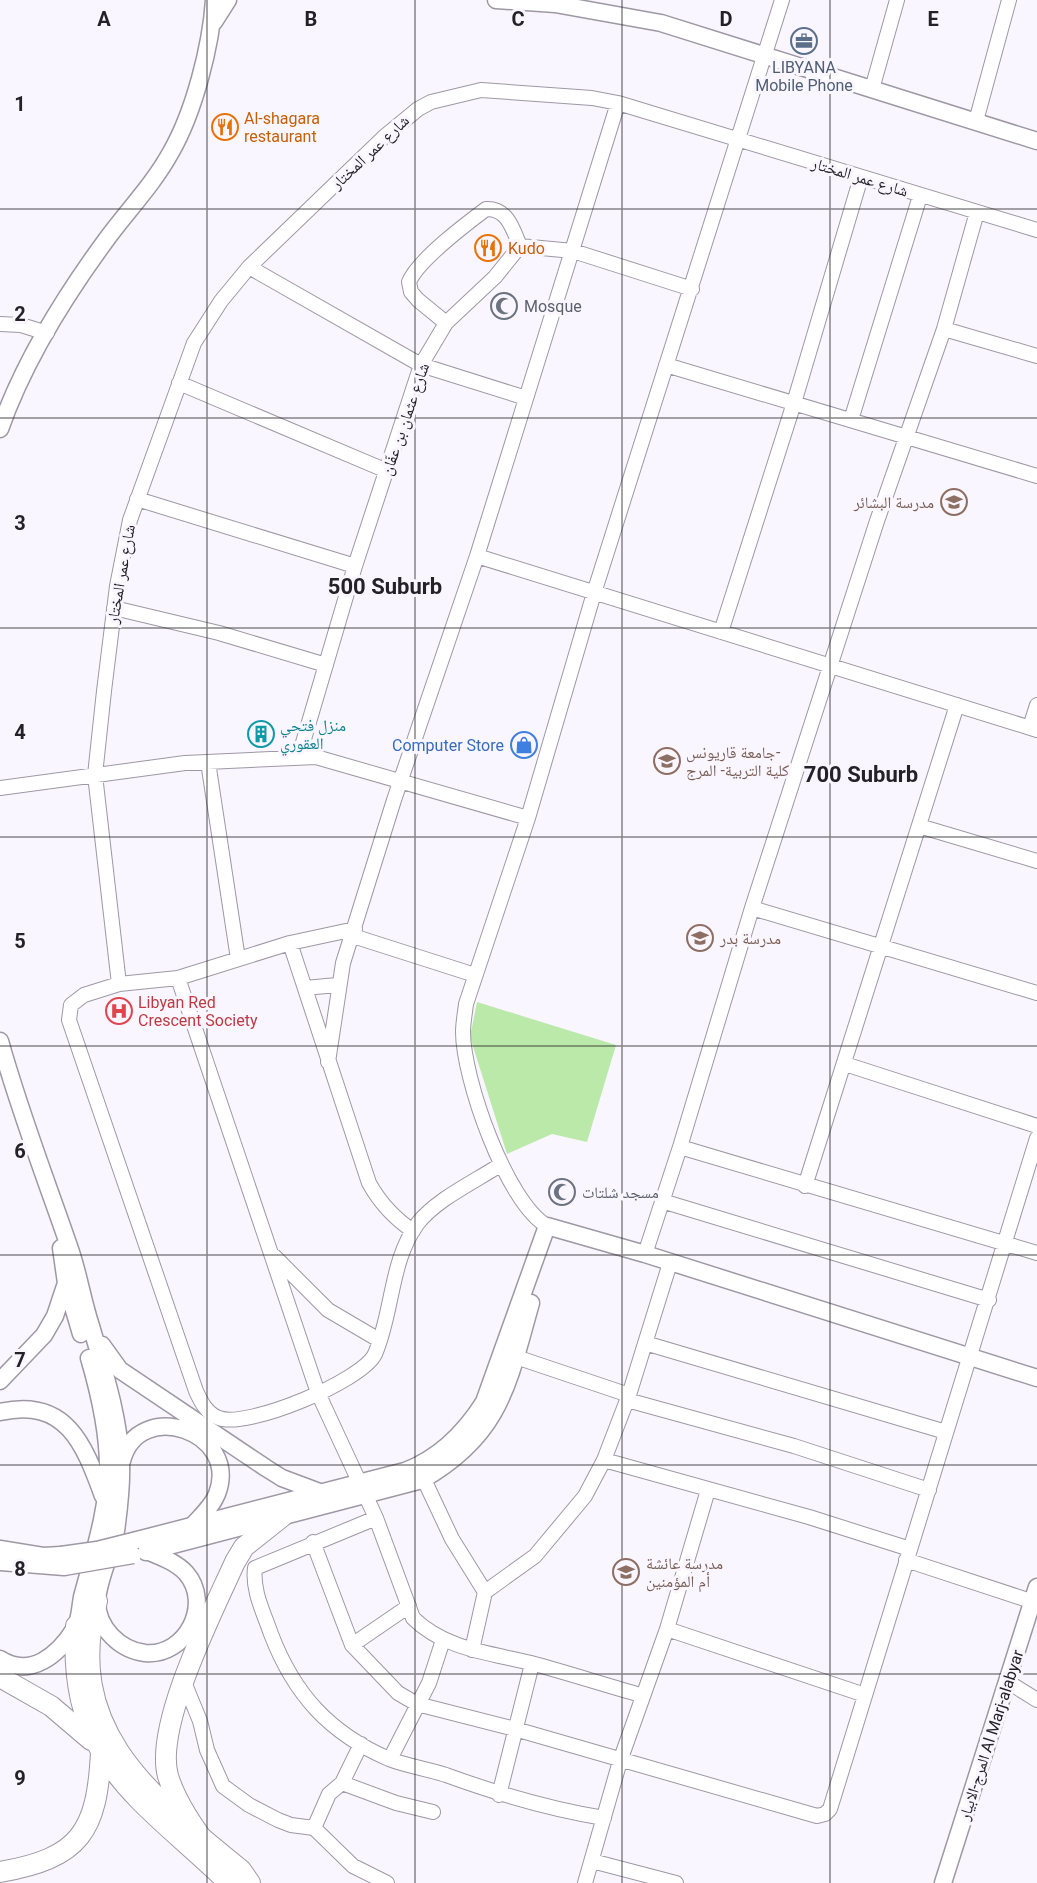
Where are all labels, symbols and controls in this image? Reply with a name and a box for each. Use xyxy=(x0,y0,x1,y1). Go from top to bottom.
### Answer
text: A xyxy=(97,7,111,31)
text: B xyxy=(305,7,317,31)
text: C xyxy=(511,7,525,31)
text: D xyxy=(720,7,733,31)
text: E xyxy=(927,7,939,31)
office icon: LIBYANA Mobile Phone xyxy=(789,26,819,56)
place label: LIBYANA Mobile Phone xyxy=(755,58,853,95)
text: 1 xyxy=(14,92,26,116)
place label: Al-shagara restaurant xyxy=(244,109,320,146)
street label: شارع عمر المختار xyxy=(326,111,414,194)
restaurant icon: Al-shagara restaurant xyxy=(210,112,240,142)
street label: شارع عمر المختار xyxy=(808,153,911,202)
restaurant icon: Kudo xyxy=(473,233,503,263)
place label: Kudo xyxy=(508,239,545,258)
mosque icon: Mosque xyxy=(489,291,519,321)
place label: Mosque xyxy=(524,297,582,316)
text: 2 xyxy=(14,302,26,326)
street label: شارع عثمان بن عفّان xyxy=(377,360,434,478)
school or university icon: مدرسة البشائر xyxy=(939,487,969,517)
place label: مدرسة البشائر xyxy=(853,493,934,512)
text: 3 xyxy=(14,511,26,535)
street label: شارع عمر المختار xyxy=(103,523,140,626)
district label: 500 Suburb xyxy=(328,574,442,599)
place label: منزل فتحي العقوري xyxy=(280,716,346,756)
building icon: منزل فتحي العقوري xyxy=(246,719,276,749)
text: 4 xyxy=(14,720,26,744)
shop icon: Computer Store xyxy=(509,730,539,760)
place label: Computer Store xyxy=(392,736,504,755)
place label: جامعة قاريونس- كلية التربية- المرج xyxy=(686,743,790,781)
school or university icon: جامعة قاريونس- كلية التربية- المرج xyxy=(652,746,682,776)
district label: 700 Suburb xyxy=(804,762,918,787)
school or university icon: مدرسة بدر xyxy=(685,923,715,953)
text: 5 xyxy=(14,929,26,953)
place label: مدرسة بدر xyxy=(719,929,781,948)
place label: Libyan Red Crescent Society xyxy=(138,993,258,1030)
hospital icon: Libyan Red Crescent Society xyxy=(104,996,134,1026)
text: 6 xyxy=(14,1139,26,1163)
mosque icon: مسجد شلتات xyxy=(547,1177,577,1207)
place label: مسجد شلتات xyxy=(582,1183,659,1202)
text: 7 xyxy=(14,1348,26,1372)
place label: مدرسة عائشة أم المؤمنين xyxy=(646,1554,723,1592)
text: 8 xyxy=(14,1557,26,1581)
school or university icon: مدرسة عائشة أم المؤمنين xyxy=(611,1557,641,1587)
street label: المرج-الابيار Al Marj-alabyar xyxy=(954,1647,1029,1824)
text: 9 xyxy=(14,1766,26,1790)

